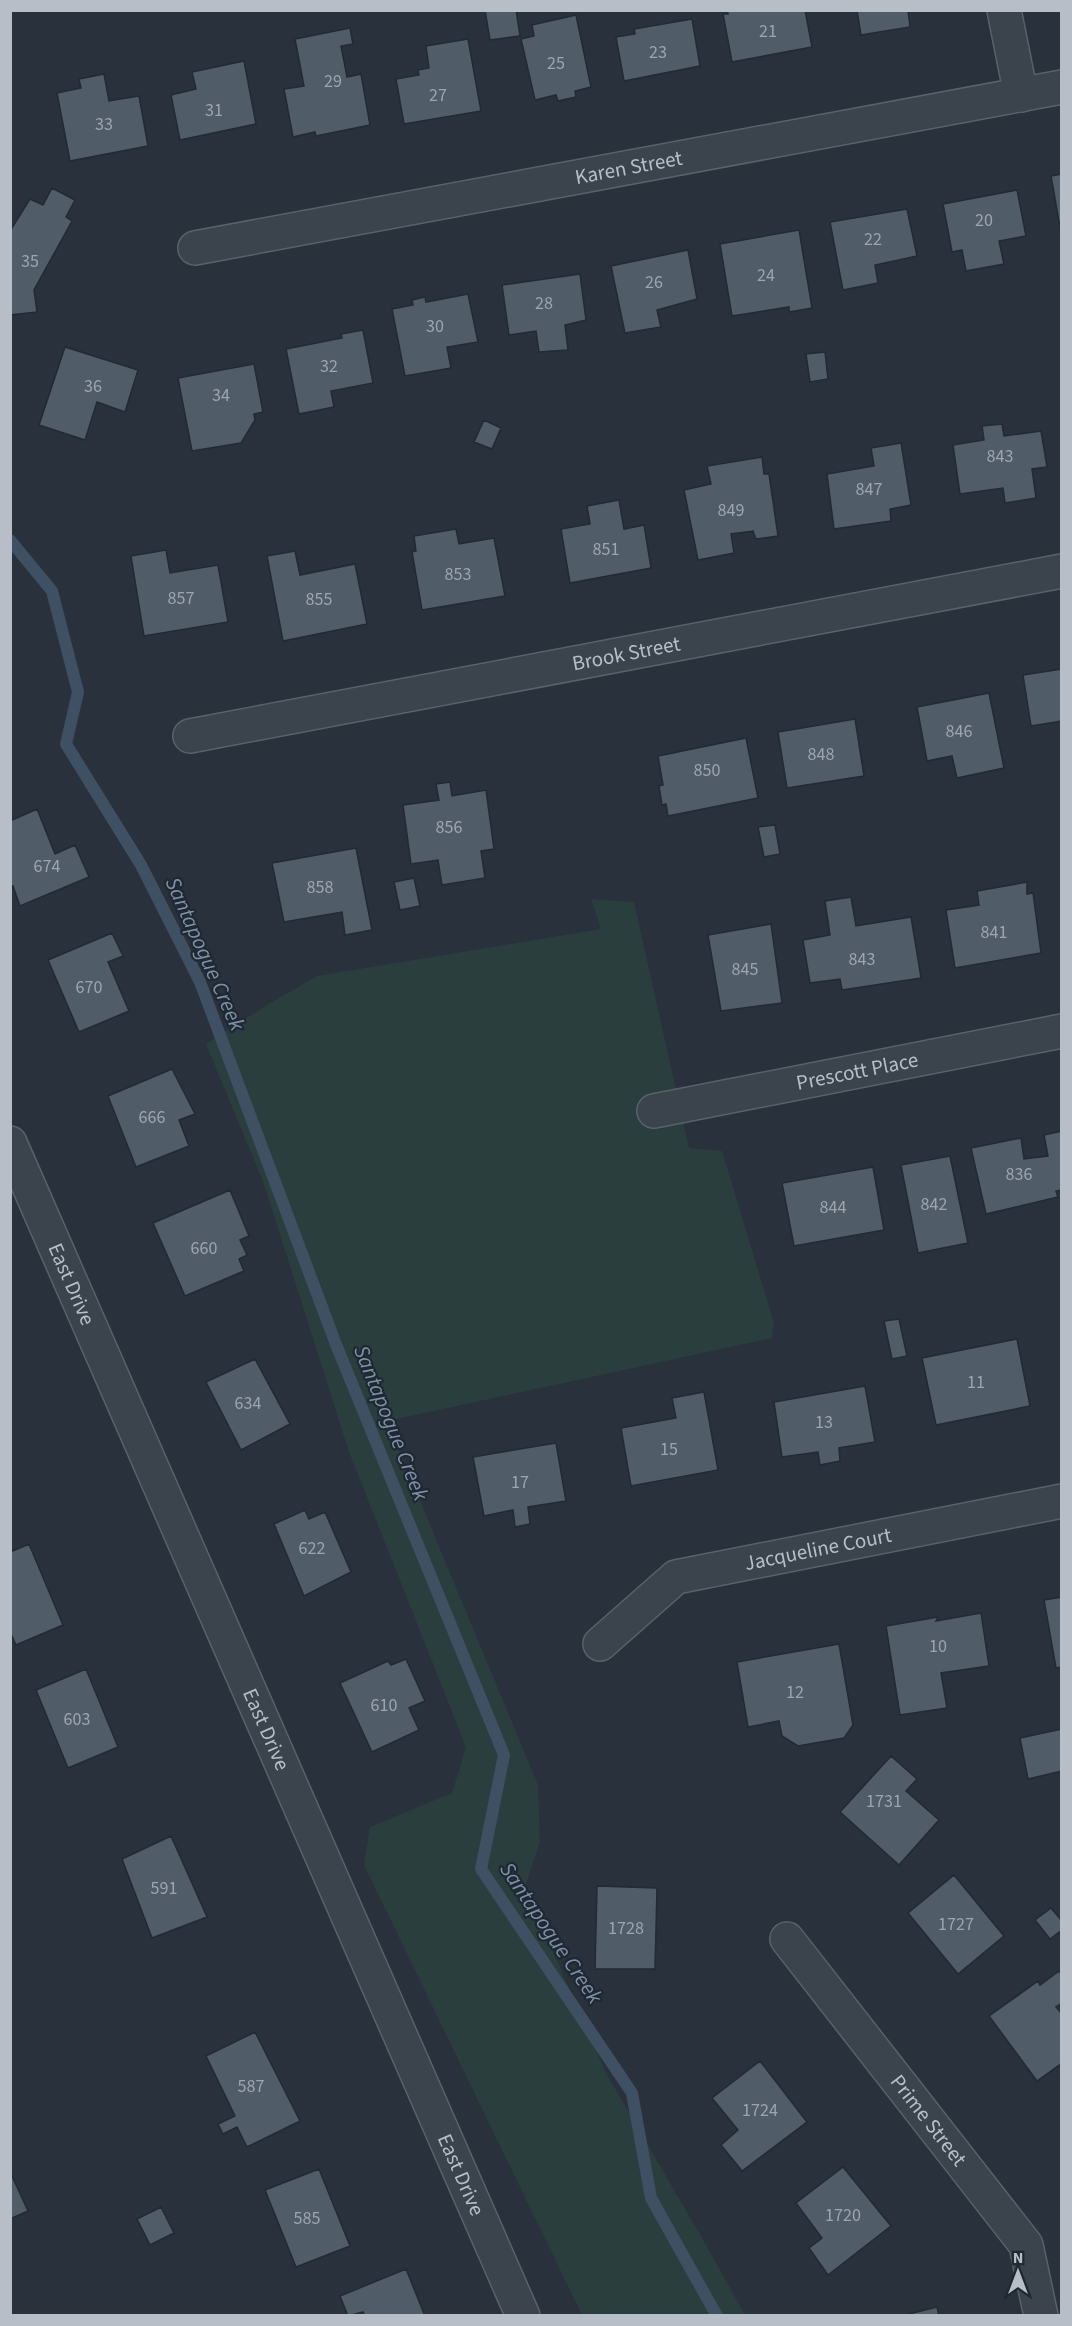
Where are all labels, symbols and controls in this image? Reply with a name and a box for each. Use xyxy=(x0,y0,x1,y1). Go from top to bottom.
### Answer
house number: 21 xyxy=(759,19,777,44)
house number: 23 xyxy=(649,40,667,65)
house number: 25 xyxy=(547,51,565,76)
house number: 29 xyxy=(324,69,342,94)
house number: 27 xyxy=(429,83,447,108)
house number: 31 xyxy=(205,98,223,123)
house number: 33 xyxy=(95,112,113,137)
street label: Karen Street xyxy=(572,143,685,192)
house number: 20 xyxy=(975,208,993,233)
house number: 22 xyxy=(864,227,882,252)
house number: 35 xyxy=(21,249,39,274)
house number: 24 xyxy=(757,263,775,288)
house number: 26 xyxy=(645,270,663,295)
house number: 28 xyxy=(535,291,553,316)
house number: 30 xyxy=(426,314,444,339)
house number: 32 xyxy=(320,354,338,379)
house number: 36 xyxy=(84,374,102,399)
house number: 34 xyxy=(212,383,230,408)
house number: 843 xyxy=(987,444,1013,469)
house number: 847 xyxy=(856,477,882,502)
house number: 849 xyxy=(718,498,744,523)
house number: 851 xyxy=(593,537,619,562)
house number: 853 xyxy=(445,562,471,587)
house number: 857 xyxy=(168,586,194,611)
house number: 855 xyxy=(306,587,332,612)
street label: Brook Street xyxy=(570,629,683,678)
house number: 846 xyxy=(946,719,972,744)
house number: 848 xyxy=(808,742,834,767)
house number: 850 xyxy=(694,758,720,783)
house number: 856 xyxy=(436,815,462,840)
house number: 674 xyxy=(34,854,60,879)
water label: Santapogue Creek xyxy=(157,872,253,1037)
house number: 858 xyxy=(307,875,333,900)
house number: 841 xyxy=(981,920,1007,945)
house number: 843 xyxy=(849,947,875,972)
house number: 845 xyxy=(732,957,758,982)
house number: 670 xyxy=(76,975,102,1000)
street label: Prescott Place xyxy=(794,1045,921,1098)
house number: 666 xyxy=(139,1105,165,1130)
house number: 836 xyxy=(1006,1162,1032,1187)
house number: 842 xyxy=(921,1192,947,1217)
house number: 844 xyxy=(820,1195,846,1220)
house number: 660 xyxy=(191,1236,217,1261)
street label: East Drive xyxy=(41,1238,103,1330)
water label: Santapogue Creek xyxy=(345,1340,437,1506)
house number: 11 xyxy=(967,1370,985,1395)
house number: 634 xyxy=(235,1391,261,1416)
house number: 13 xyxy=(815,1410,833,1435)
house number: 15 xyxy=(660,1437,678,1462)
house number: 17 xyxy=(511,1470,529,1495)
street label: Jacqueline Court xyxy=(742,1520,894,1578)
house number: 622 xyxy=(299,1536,325,1561)
house number: 10 xyxy=(929,1634,947,1659)
house number: 12 xyxy=(786,1680,804,1705)
street label: East Drive xyxy=(235,1684,298,1775)
house number: 610 xyxy=(371,1693,397,1718)
house number: 603 xyxy=(64,1707,90,1732)
house number: 1731 xyxy=(866,1789,902,1814)
water label: Santapogue Creek xyxy=(492,1856,611,2011)
house number: 591 xyxy=(151,1876,177,1901)
house number: 1727 xyxy=(938,1912,974,1937)
house number: 1728 xyxy=(608,1916,644,1941)
street label: Prime Street xyxy=(883,2068,974,2172)
house number: 587 xyxy=(238,2074,264,2099)
house number: 1724 xyxy=(742,2098,778,2123)
street label: East Drive xyxy=(430,2129,492,2220)
house number: 1720 xyxy=(825,2203,861,2228)
house number: 585 xyxy=(294,2206,320,2231)
north arrow xyxy=(988,2242,1048,2302)
text: N xyxy=(1013,2247,1023,2269)

